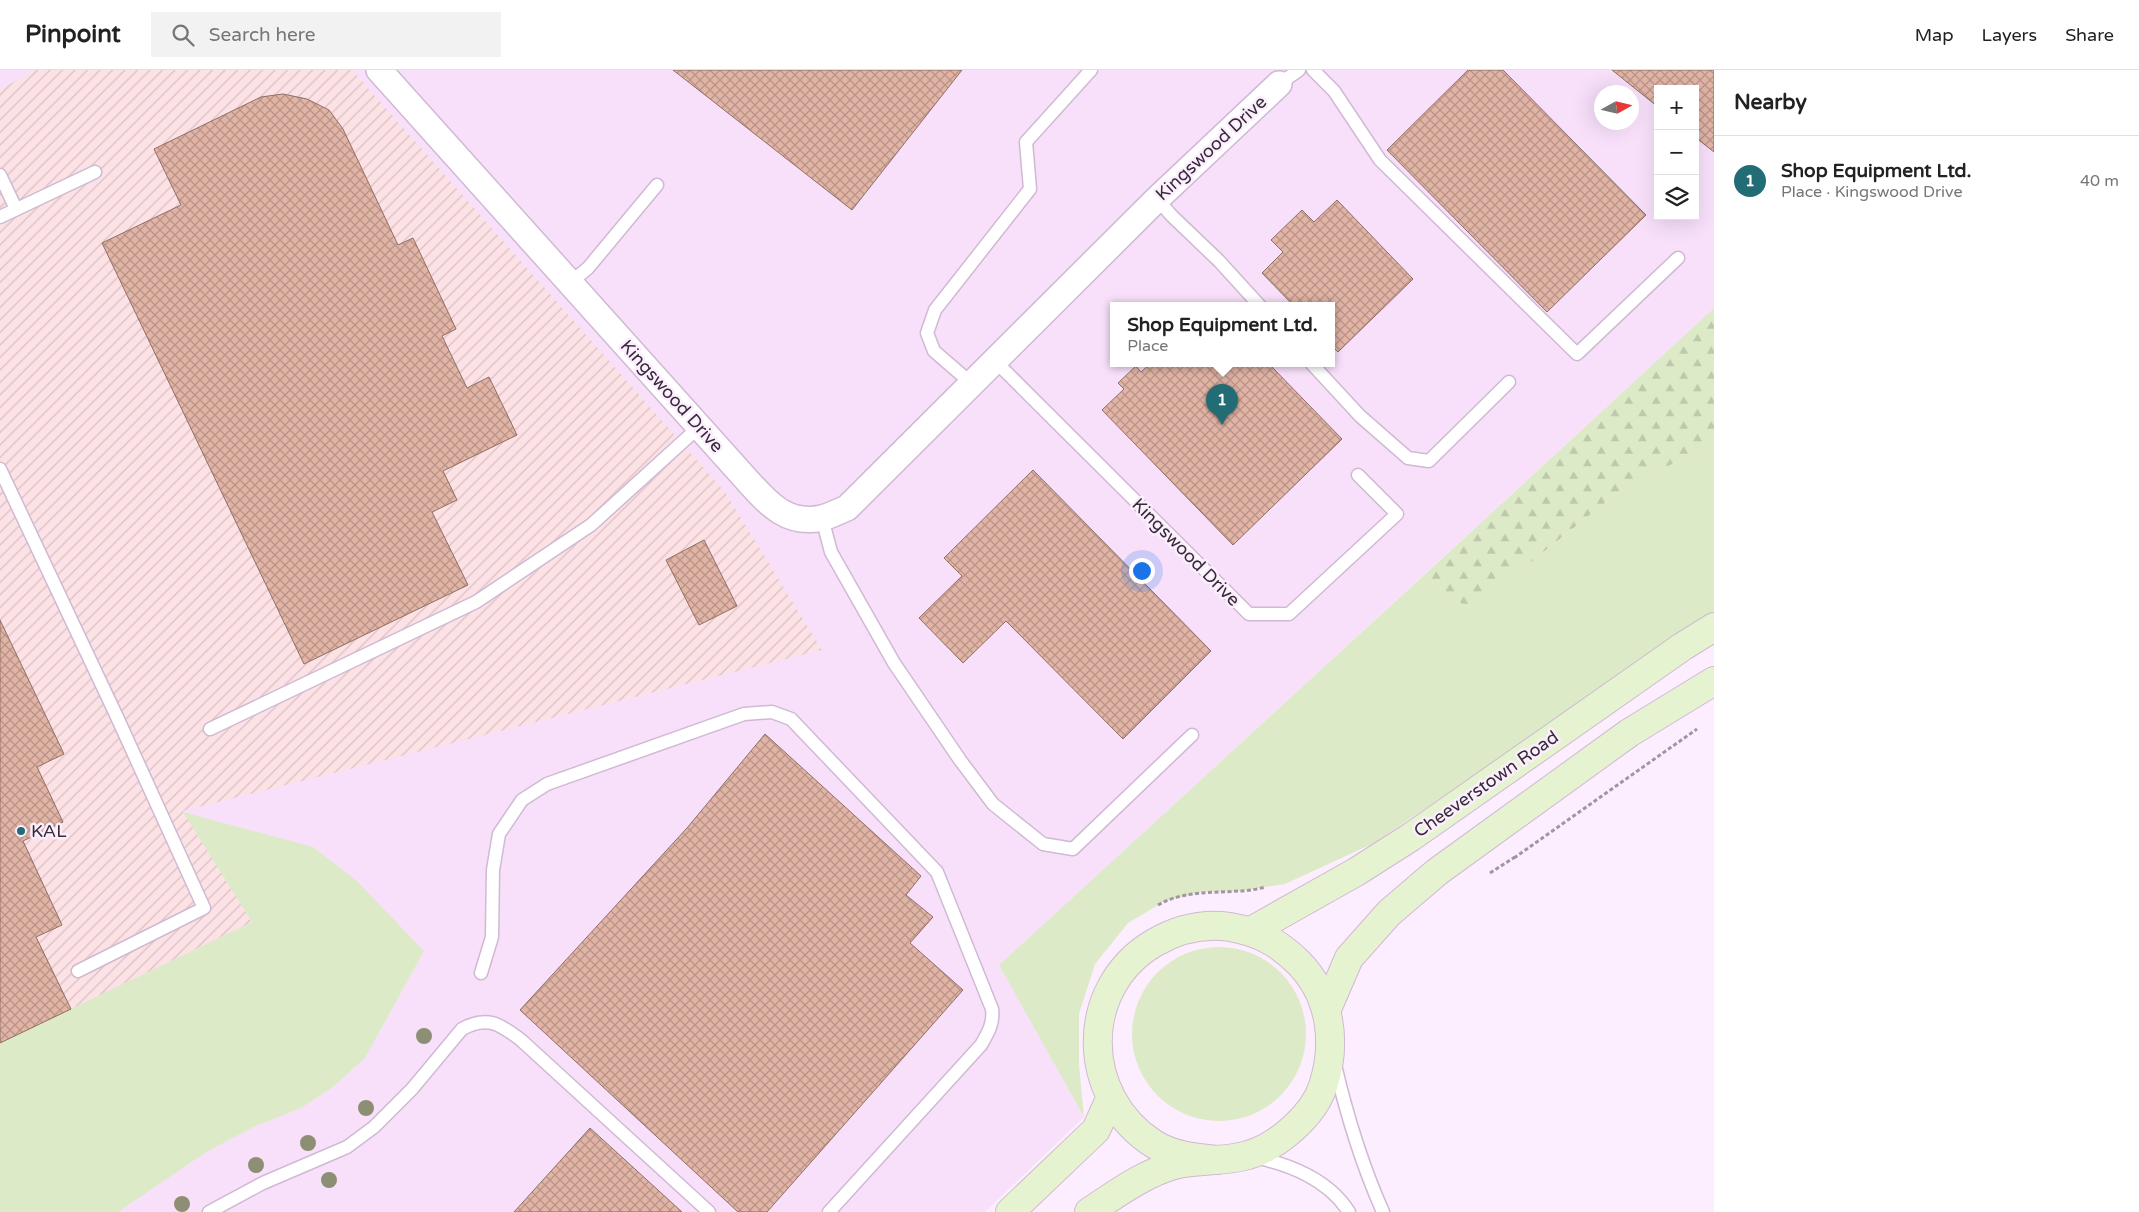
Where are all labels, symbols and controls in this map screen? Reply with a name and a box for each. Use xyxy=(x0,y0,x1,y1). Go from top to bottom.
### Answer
search box xyxy=(151,12,501,57)
text: Pinpoint xyxy=(25,20,121,49)
icon: search xyxy=(169,21,197,49)
text: Search here xyxy=(209,24,316,46)
text: Map xyxy=(1915,24,1954,46)
text: Layers xyxy=(1982,24,2037,46)
text: Share xyxy=(2065,24,2114,46)
north arrow xyxy=(1594,85,1639,130)
map controls xyxy=(1654,85,1699,220)
button: + xyxy=(1654,85,1699,130)
text: Nearby xyxy=(1734,90,1807,115)
street label: Kingswood Drive xyxy=(1151,91,1271,205)
button: − xyxy=(1654,130,1699,175)
text: Shop Equipment Ltd. xyxy=(1781,160,1971,182)
text: 1 xyxy=(1745,171,1755,191)
text: 40 m xyxy=(2080,171,2119,191)
button: layers xyxy=(1654,175,1699,220)
text: Place · Kingswood Drive xyxy=(1781,182,1962,202)
popup xyxy=(1110,302,1335,367)
text: Shop Equipment Ltd. xyxy=(1127,314,1318,336)
street label: Kingswood Drive xyxy=(616,335,728,457)
text: Place xyxy=(1127,336,1168,356)
pin: 1 xyxy=(1206,384,1238,425)
street label: Kingswood Drive xyxy=(1127,493,1245,611)
your location xyxy=(1129,558,1155,584)
street label: Cheeverstown Road xyxy=(1409,726,1563,842)
place label: KAL xyxy=(31,820,67,842)
marker: KAL xyxy=(15,825,27,837)

